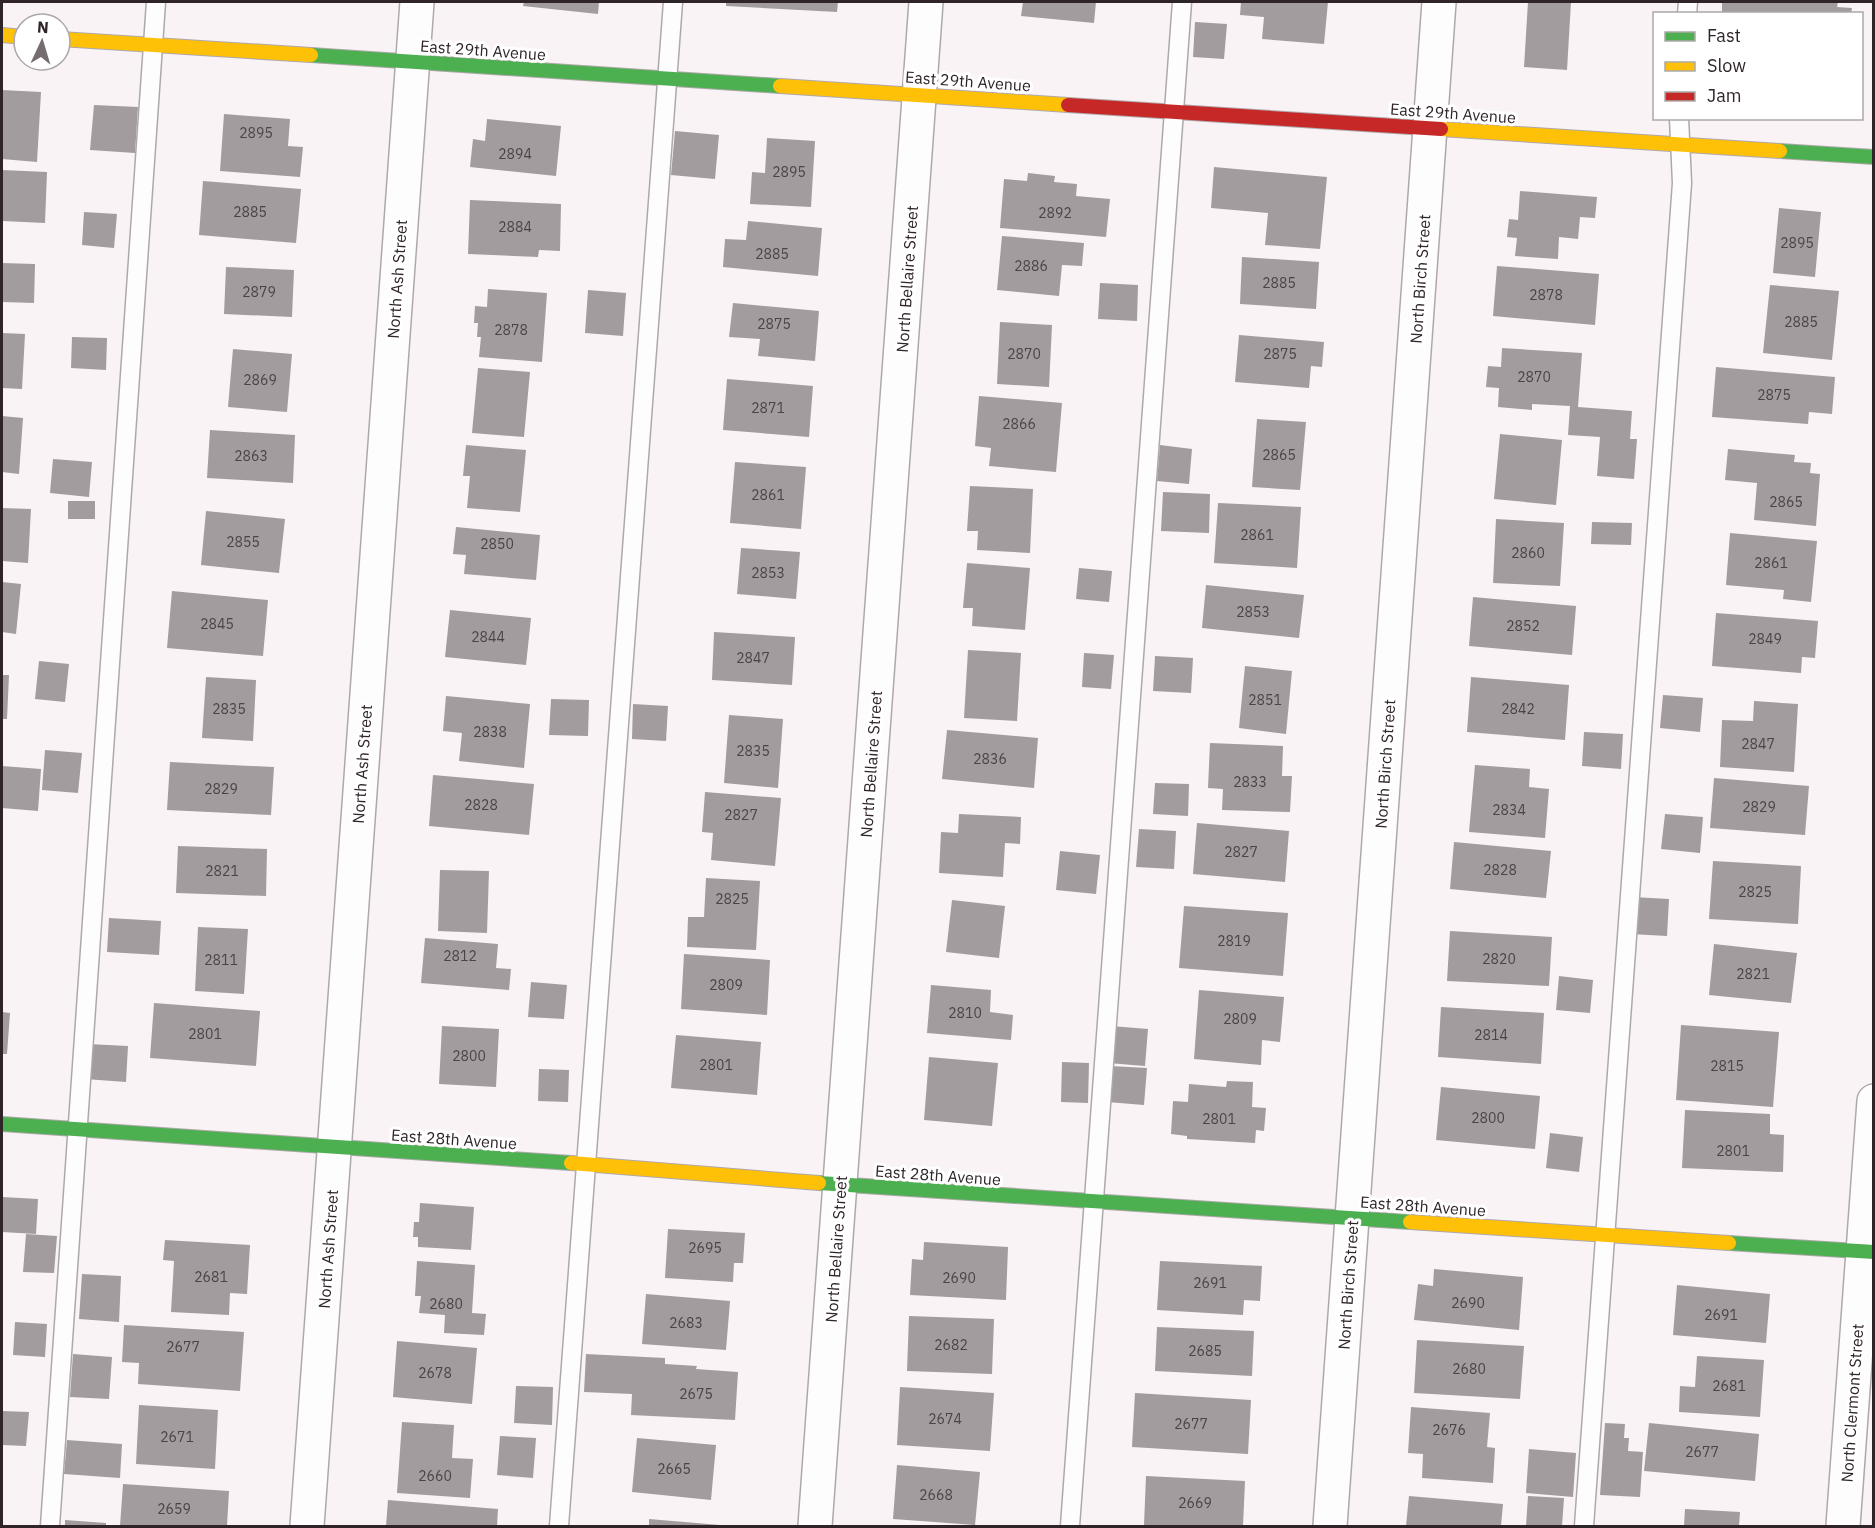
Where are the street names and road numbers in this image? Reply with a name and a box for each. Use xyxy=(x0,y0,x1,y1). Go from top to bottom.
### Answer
street label: East 29th Avenue xyxy=(419,36,547,64)
street label: East 29th Avenue xyxy=(904,67,1032,95)
street label: East 29th Avenue xyxy=(1389,99,1517,127)
street label: North Bellaire Street xyxy=(892,205,922,353)
street label: North Birch Street xyxy=(1405,214,1435,344)
street label: North Ash Street xyxy=(383,219,411,339)
street label: North Bellaire Street xyxy=(856,690,886,838)
street label: North Birch Street xyxy=(1370,699,1400,829)
street label: North Ash Street xyxy=(348,704,376,824)
street label: East 28th Avenue xyxy=(390,1125,518,1153)
street label: East 28th Avenue xyxy=(874,1161,1002,1189)
street label: North Bellaire Street xyxy=(821,1175,851,1323)
street label: North Ash Street xyxy=(314,1189,342,1309)
street label: East 28th Avenue xyxy=(1359,1192,1487,1220)
street label: North Birch Street xyxy=(1333,1220,1363,1350)
street label: North Clermont Street xyxy=(1836,1323,1868,1483)

